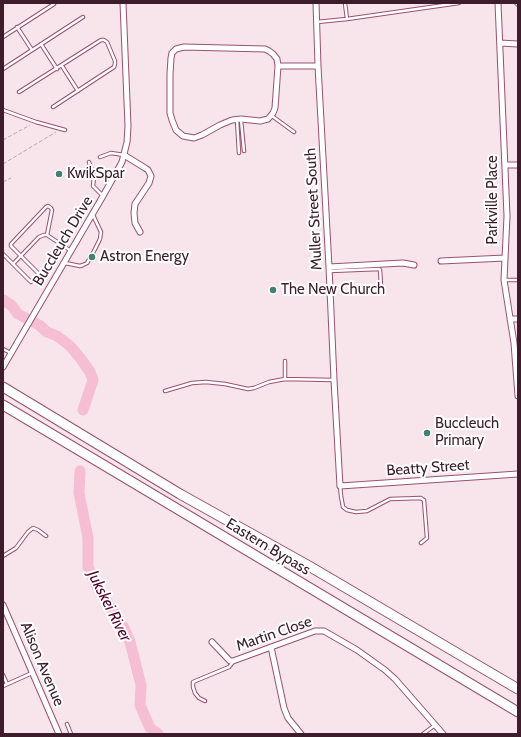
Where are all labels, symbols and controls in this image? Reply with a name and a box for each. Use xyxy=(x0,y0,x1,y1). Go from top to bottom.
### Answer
street label: Muller Street South xyxy=(302,147,326,271)
street label: Parkville Place xyxy=(484,155,502,245)
place label: KwikSpar xyxy=(67,165,125,183)
marker: KwikSpar xyxy=(54,169,64,179)
street label: Buccleuch Drive xyxy=(29,193,97,289)
place label: Astron Energy xyxy=(100,248,189,266)
marker: Astron Energy xyxy=(87,252,97,262)
place label: The New Church xyxy=(281,281,385,299)
marker: The New Church xyxy=(268,285,278,295)
place label: Buccleuch Primary xyxy=(435,415,499,450)
marker: Buccleuch Primary xyxy=(422,428,432,438)
street label: Beatty Street xyxy=(386,456,470,480)
street label: Eastern Bypass xyxy=(223,515,313,579)
water label: Jukskei River xyxy=(83,567,135,645)
street label: Martin Close xyxy=(234,613,314,655)
street label: Alison Avenue xyxy=(16,619,68,709)

